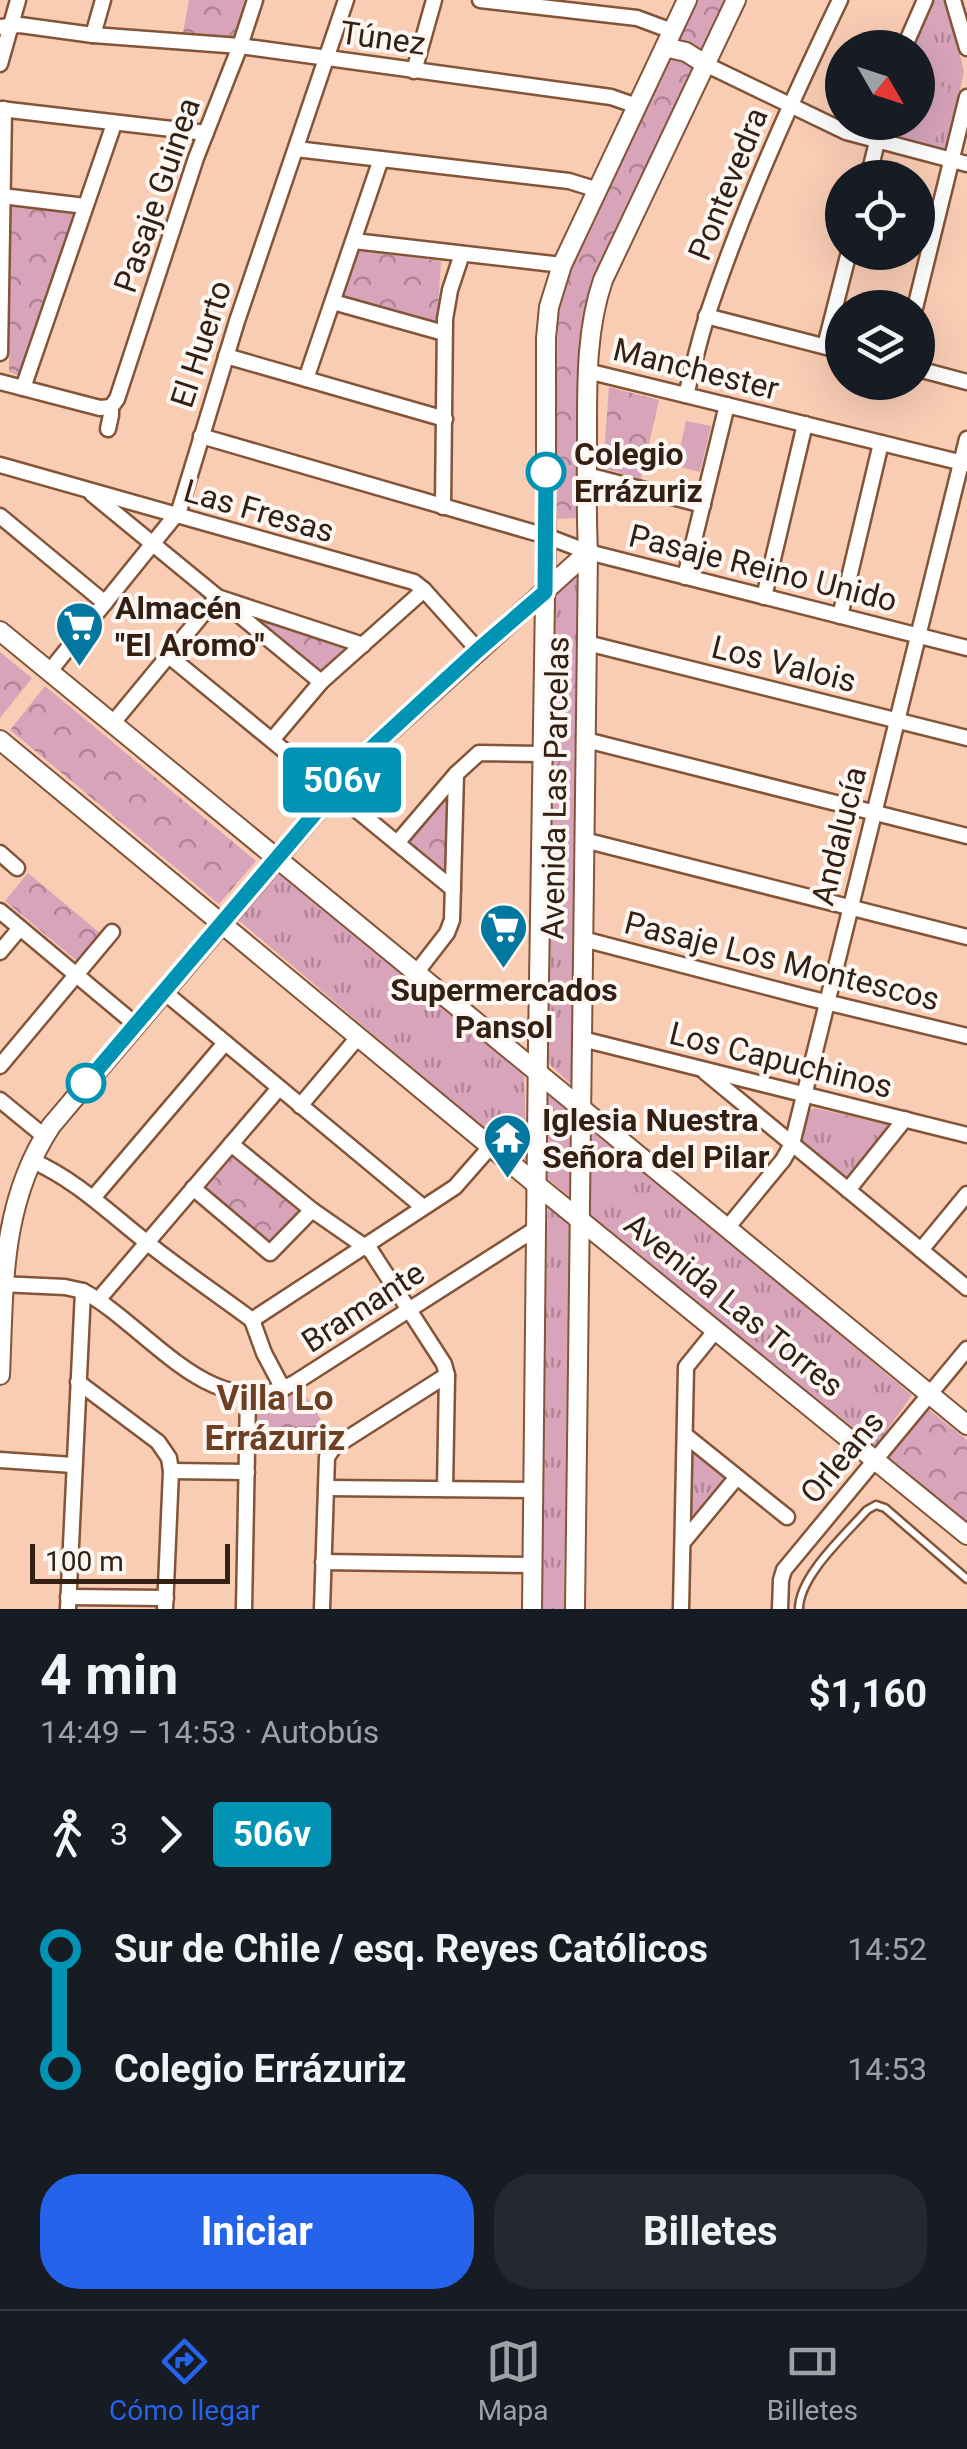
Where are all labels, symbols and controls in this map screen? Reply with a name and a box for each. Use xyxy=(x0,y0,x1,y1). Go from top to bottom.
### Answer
street label: Túnez xyxy=(338,13,428,63)
north arrow xyxy=(825,30,935,140)
map controls xyxy=(825,30,935,400)
street label: Pasaje Guinea xyxy=(106,93,208,297)
street label: Pontevedra xyxy=(680,102,776,266)
button: locate xyxy=(825,160,935,270)
street label: El Huerto xyxy=(163,276,239,412)
button: layers xyxy=(825,290,935,400)
street label: Manchester xyxy=(609,330,783,408)
place label: Colegio Errázuriz xyxy=(574,435,703,510)
marker: Colegio Errázuriz xyxy=(527,453,565,491)
street label: Las Fresas xyxy=(180,471,338,551)
street label: Pasaje Reino Unido xyxy=(625,516,901,620)
place label: Almacén "El Aromo" xyxy=(115,589,265,664)
supermarket icon: Almacén "El Aromo" xyxy=(54,600,106,668)
street label: Los Valois xyxy=(708,628,860,700)
street label: Avenida Las Parcelas xyxy=(533,636,577,940)
line badge: 506v xyxy=(272,748,412,812)
text: 506v xyxy=(303,760,381,801)
street label: Andalucía xyxy=(803,763,875,909)
supermarket icon: Supermercados Pansol xyxy=(478,902,530,970)
street label: Pasaje Los Montescos xyxy=(621,903,943,1019)
place label: Supermercados Pansol xyxy=(390,971,618,1046)
street label: Los Capuchinos xyxy=(666,1014,896,1106)
unlabelled marker xyxy=(67,1064,105,1102)
place label: Iglesia Nuestra Señora del Pilar xyxy=(542,1101,770,1176)
temple icon: Iglesia Nuestra Señora del Pilar xyxy=(481,1112,533,1180)
street label: Avenida Las Torres xyxy=(617,1205,851,1405)
street label: Bramante xyxy=(295,1253,431,1361)
district label: Villa Lo Errázuriz xyxy=(205,1378,345,1459)
street label: Orleans xyxy=(792,1403,892,1511)
scale bar xyxy=(30,1539,230,1584)
text: 100 m xyxy=(45,1545,124,1578)
text: 4 min xyxy=(40,1643,178,1707)
text: $1,160 xyxy=(809,1672,927,1716)
text: 14:49 – 14:53 · Autobús xyxy=(40,1713,379,1751)
icon: walk xyxy=(40,1807,95,1862)
icon: forward xyxy=(143,1807,198,1862)
text: 506v xyxy=(233,1814,311,1855)
text: 3 xyxy=(110,1815,128,1853)
text: Sur de Chile / esq. Reyes Católicos xyxy=(114,1927,708,1971)
text: 14:52 xyxy=(847,1930,927,1968)
text: Colegio Errázuriz xyxy=(114,2047,406,2091)
text: 14:53 xyxy=(847,2050,927,2088)
button: Iniciar xyxy=(40,2174,474,2289)
button: Billetes xyxy=(494,2174,927,2289)
tab: Cómo llegar xyxy=(109,2334,260,2427)
tab: Mapa xyxy=(478,2334,549,2427)
tab: Billetes xyxy=(767,2334,858,2427)

